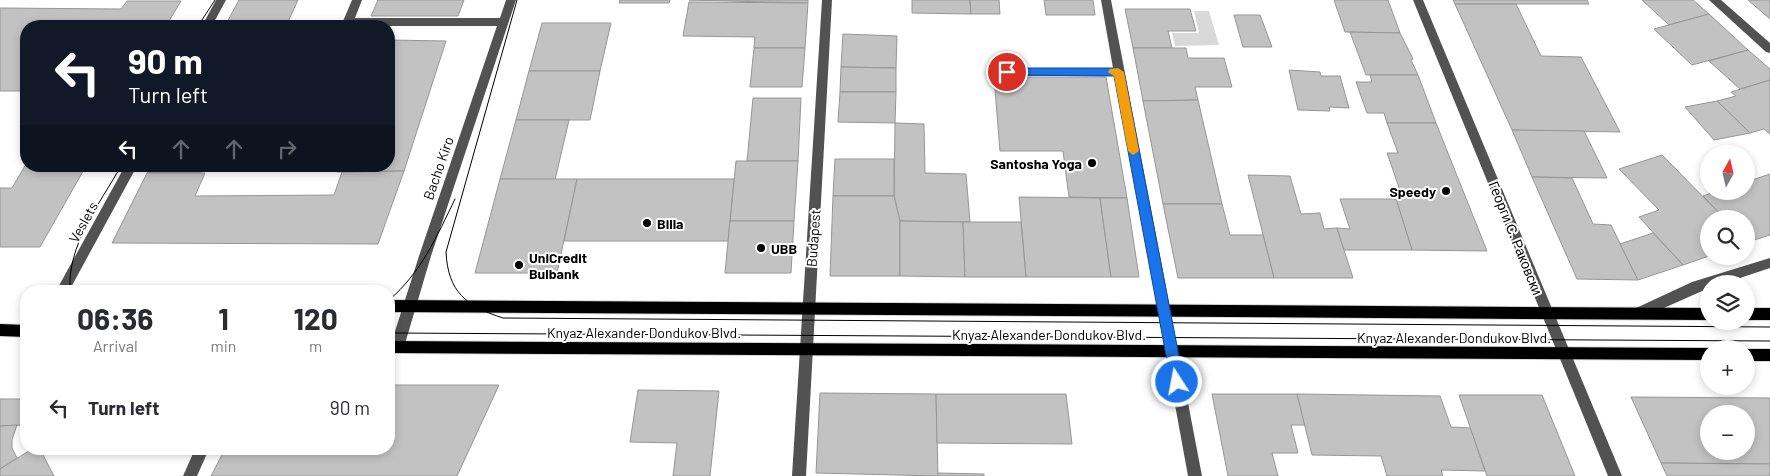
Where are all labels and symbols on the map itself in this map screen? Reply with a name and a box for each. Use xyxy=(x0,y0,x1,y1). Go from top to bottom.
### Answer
pin xyxy=(986,51,1028,93)
street label: Bacho Kiro xyxy=(419,134,457,202)
north arrow xyxy=(1700,145,1755,200)
place label: Santosha Yoga xyxy=(990,155,1082,172)
marker: Santosha Yoga xyxy=(1086,157,1098,169)
street label: Георги С. Раковски xyxy=(1485,178,1547,298)
place label: Speedy xyxy=(1389,183,1436,200)
marker: Speedy xyxy=(1440,185,1452,197)
street label: Veslets xyxy=(65,198,101,245)
street label: Budapest xyxy=(803,209,823,267)
place label: Billa xyxy=(657,215,683,232)
marker: Billa xyxy=(641,217,653,229)
place label: UBB xyxy=(771,240,797,257)
marker: UBB xyxy=(755,242,767,254)
place label: UniCredit Bulbank xyxy=(529,249,587,282)
marker: UniCredit Bulbank xyxy=(513,259,525,271)
street label: Knyaz Alexander Dondukov Blvd. xyxy=(547,324,741,341)
street label: Knyaz Alexander Dondukov Blvd. xyxy=(952,326,1146,343)
street label: Knyaz Alexander Dondukov Blvd. xyxy=(1357,329,1551,346)
position arrow xyxy=(1150,355,1202,407)

